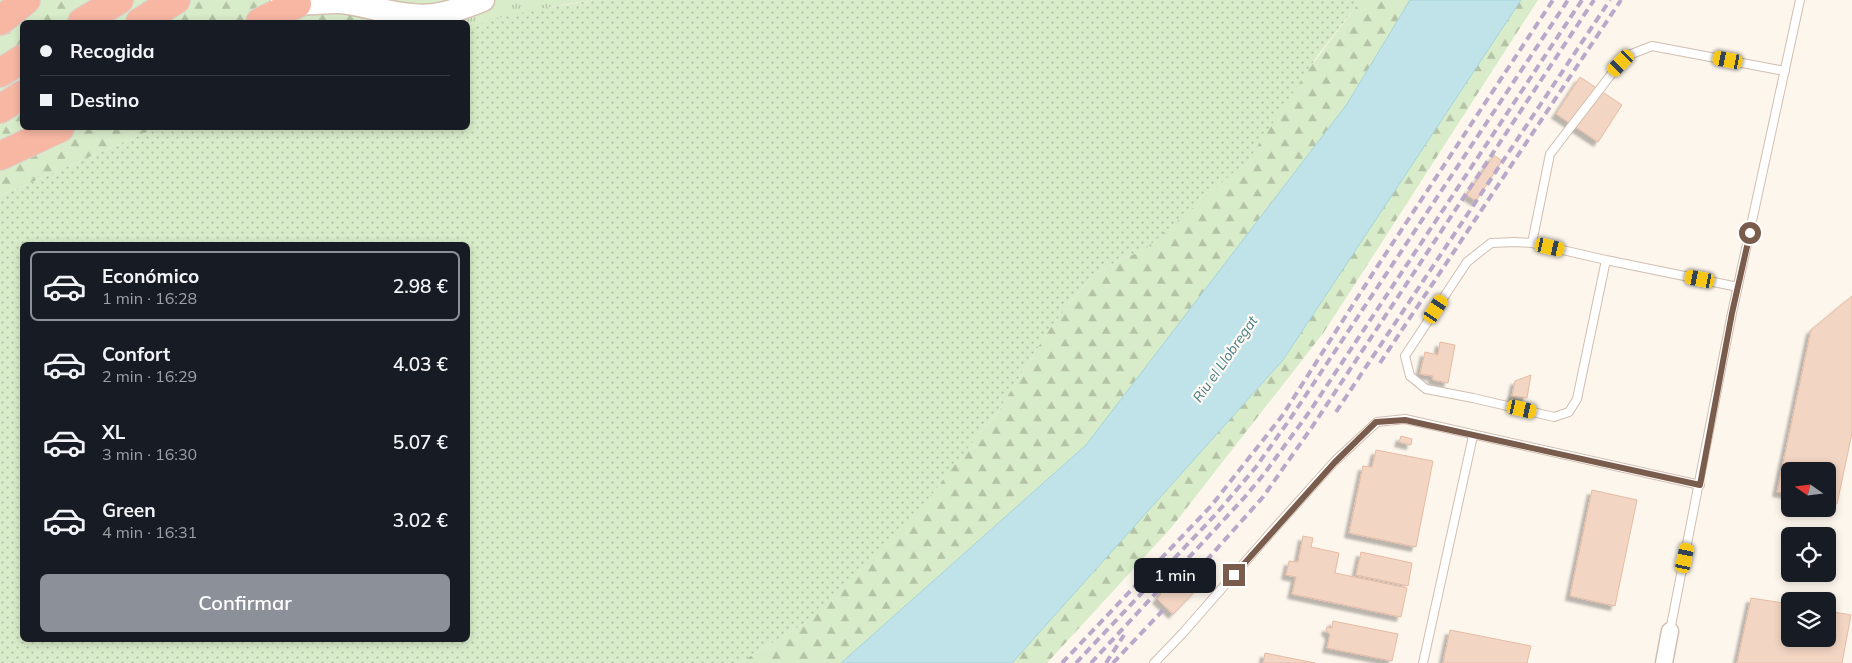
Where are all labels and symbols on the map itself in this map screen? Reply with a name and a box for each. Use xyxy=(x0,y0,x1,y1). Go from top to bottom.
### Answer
car xyxy=(1605,47,1636,79)
car xyxy=(1711,50,1744,70)
route start xyxy=(1739,222,1761,244)
car xyxy=(1533,236,1566,258)
car xyxy=(1683,269,1716,289)
car xyxy=(1421,292,1450,326)
water label: Riu el Llobregat xyxy=(1189,312,1262,406)
car xyxy=(1505,398,1538,420)
north arrow xyxy=(1781,462,1836,518)
car xyxy=(1674,542,1695,574)
callout: 1 min xyxy=(1134,558,1216,592)
route end xyxy=(1223,564,1245,586)

